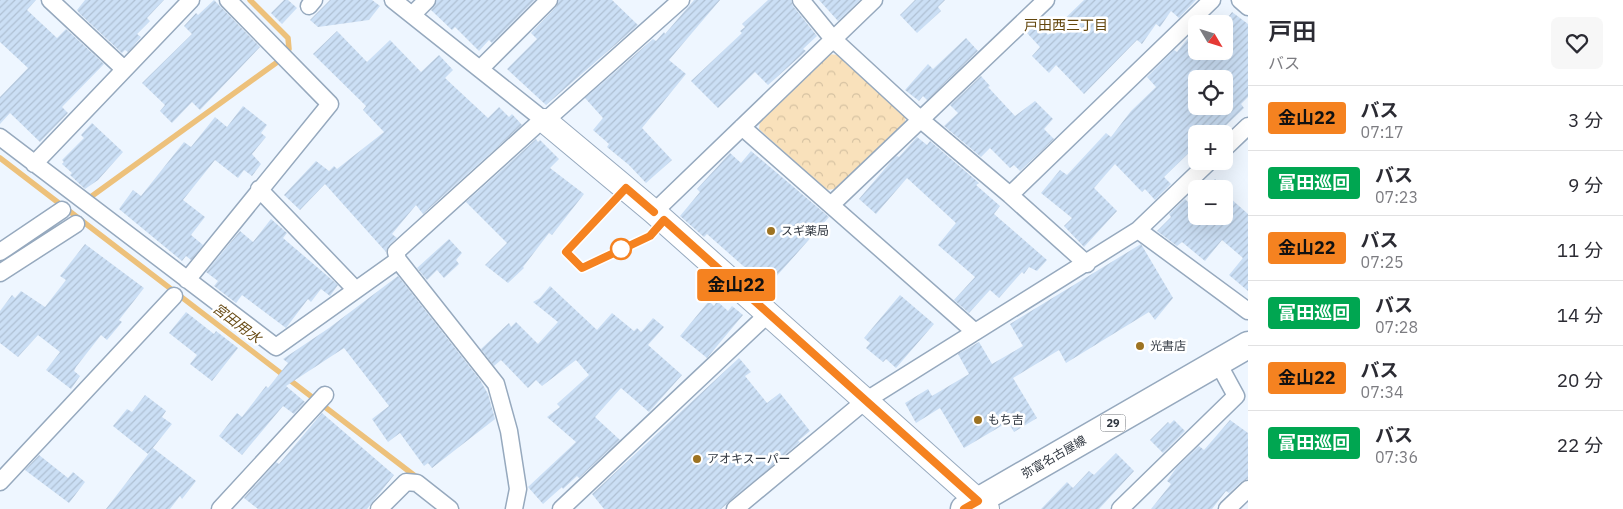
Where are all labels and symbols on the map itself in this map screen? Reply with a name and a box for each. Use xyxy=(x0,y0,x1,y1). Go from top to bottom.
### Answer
north arrow xyxy=(1188,15,1232,60)
district label: 戸田西三丁目 xyxy=(1024,16,1108,34)
place label: スギ薬局 xyxy=(781,223,829,238)
marker: スギ薬局 xyxy=(765,225,777,237)
unlabelled marker xyxy=(610,238,632,260)
line badge: 金山22 xyxy=(701,269,771,301)
water label: 宮田用水 xyxy=(209,299,266,348)
place label: 光書店 xyxy=(1150,338,1186,353)
marker: 光書店 xyxy=(1134,340,1146,352)
place label: もち吉 xyxy=(988,412,1024,427)
marker: もち吉 xyxy=(972,414,984,426)
road number: 29 xyxy=(1100,414,1126,432)
street label: 弥富名古屋線 xyxy=(1019,432,1089,481)
place label: アオキスーパー xyxy=(707,451,791,466)
marker: アオキスーパー xyxy=(691,453,703,465)

